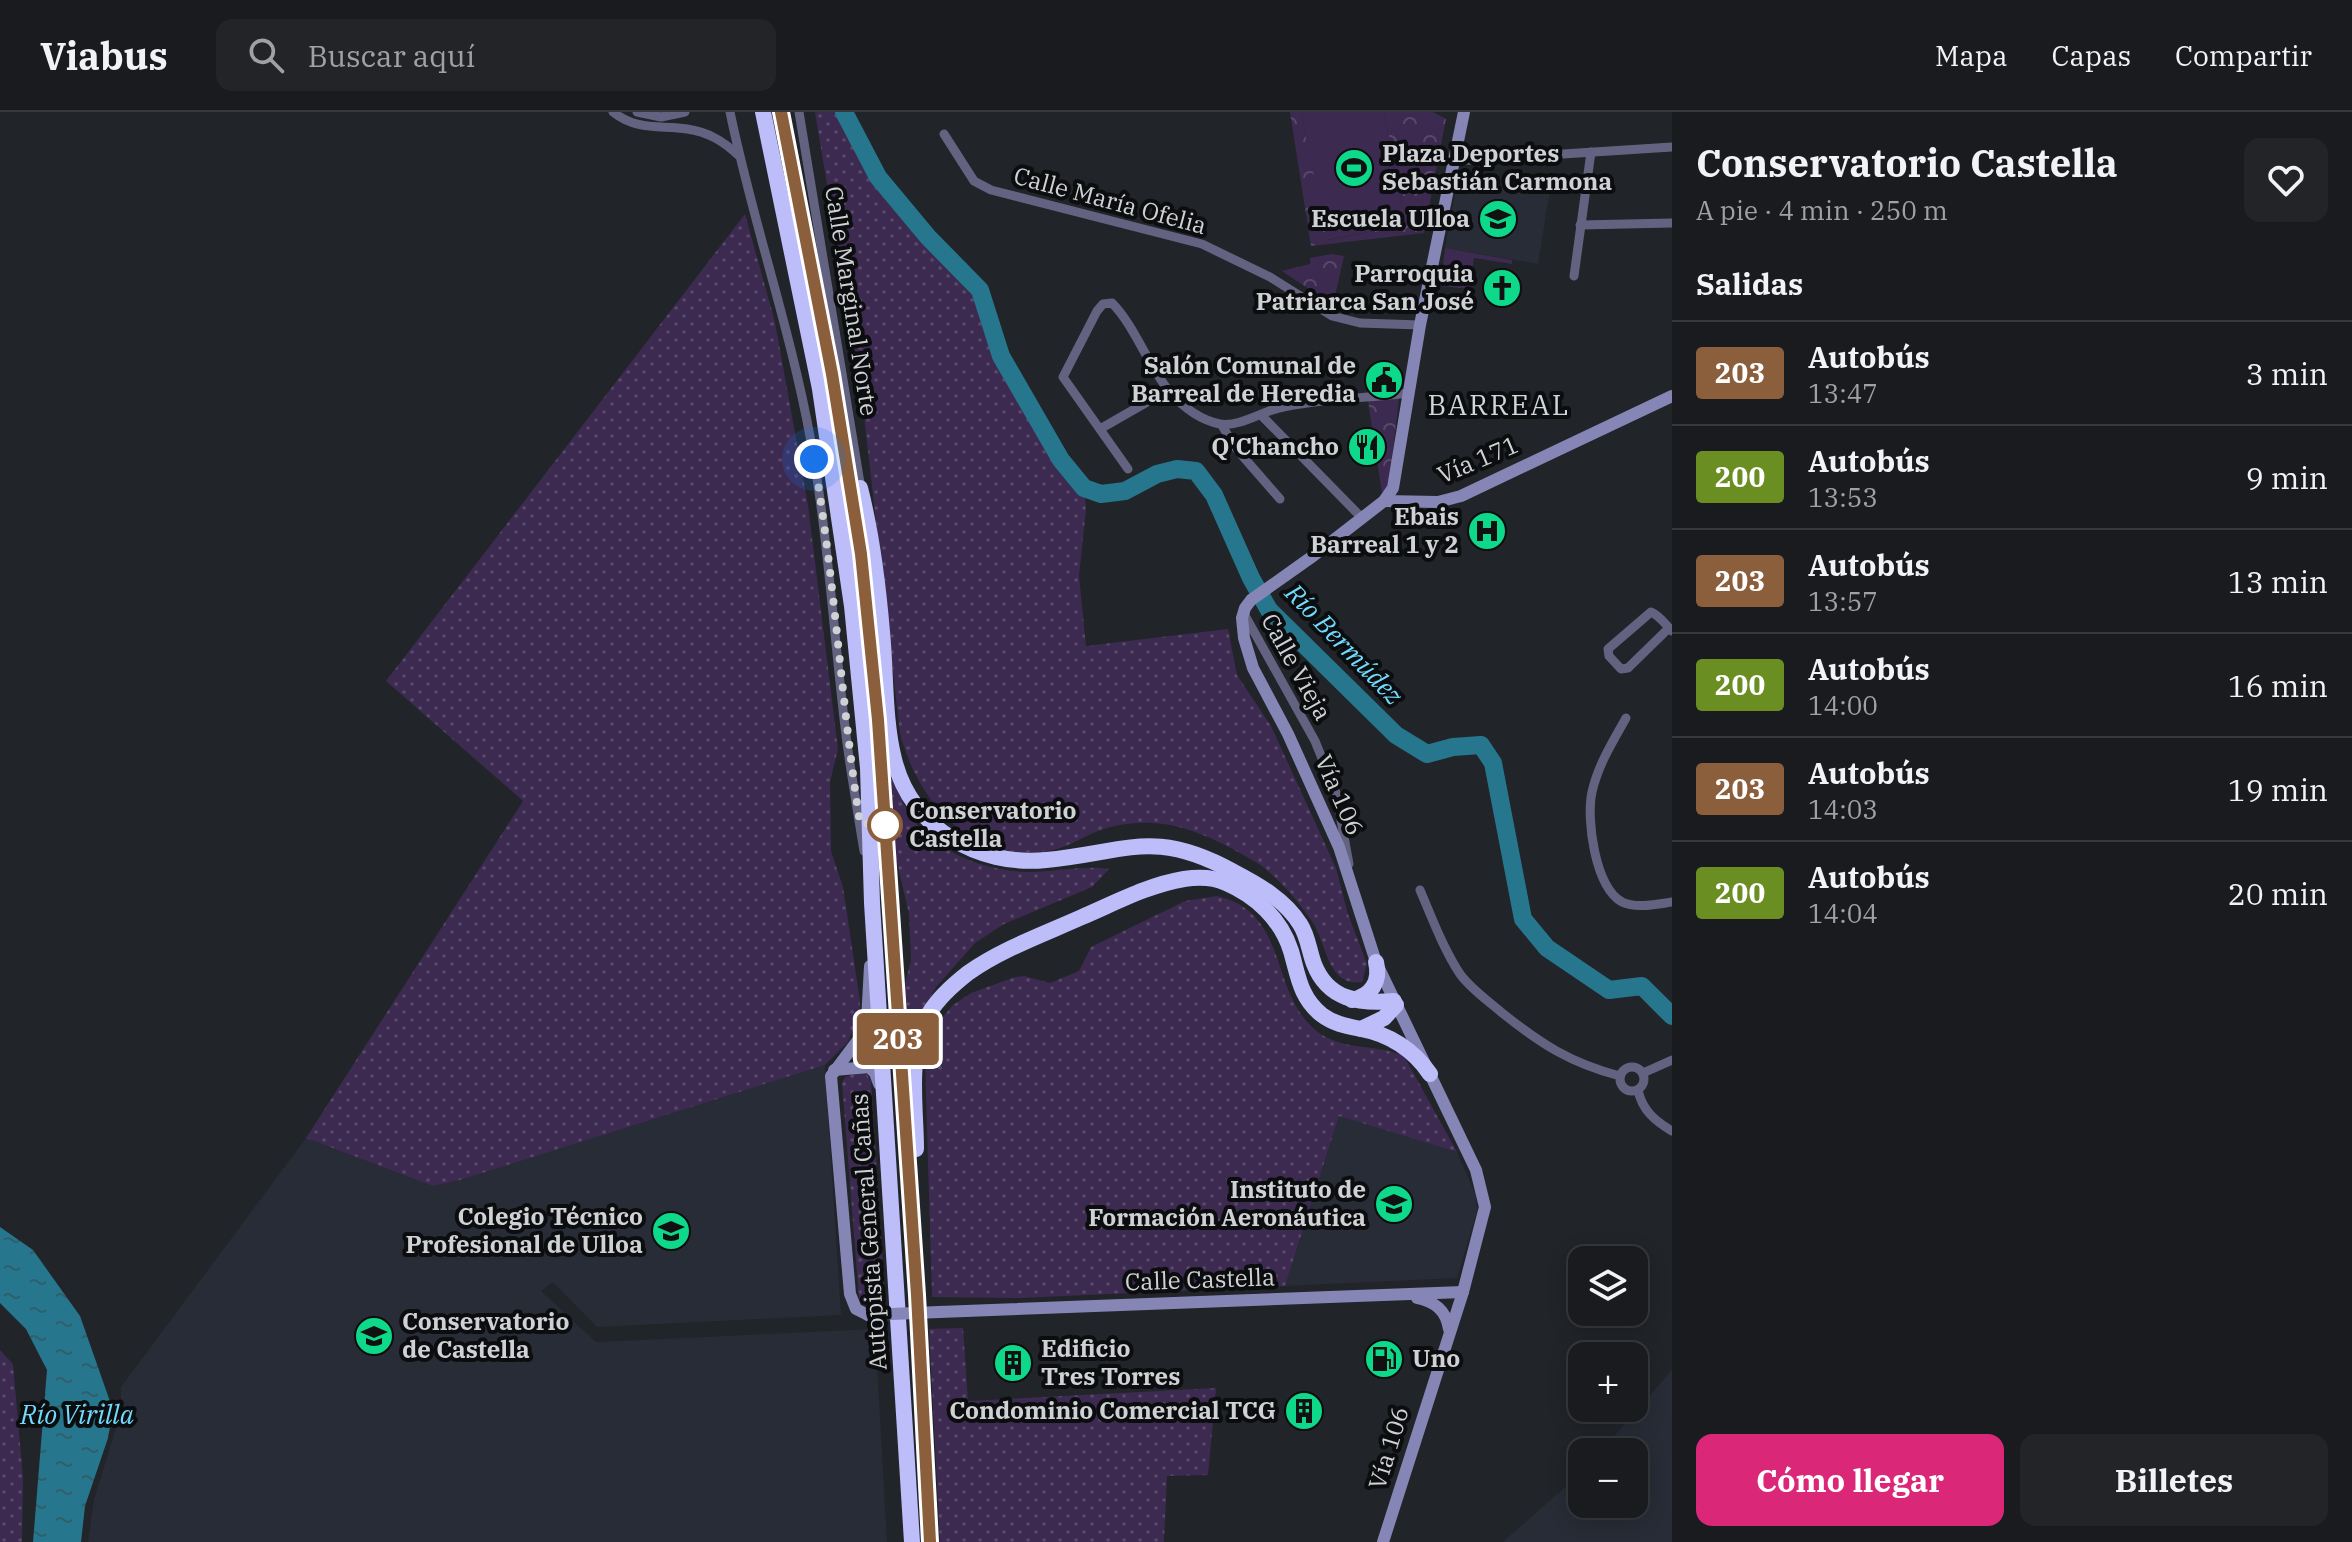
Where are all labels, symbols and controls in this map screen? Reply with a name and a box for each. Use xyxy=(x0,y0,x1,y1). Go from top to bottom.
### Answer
search box xyxy=(216,19,776,91)
text: Viabus xyxy=(40,31,168,80)
icon: search xyxy=(244,33,288,77)
text: Buscar aquí xyxy=(308,36,475,75)
text: Mapa xyxy=(1935,37,2008,74)
text: Capas xyxy=(2052,37,2131,74)
text: Compartir xyxy=(2175,37,2312,74)
place label: Plaza Deportes Sebastián Carmona xyxy=(1382,137,1612,197)
text: Conservatorio Castella xyxy=(1696,138,2118,187)
button: heart xyxy=(2244,138,2328,222)
sports icon: Plaza Deportes Sebastián Carmona xyxy=(1333,147,1375,189)
street label: Calle María Ofelia xyxy=(1010,159,1210,241)
street label: Calle Marginal Norte xyxy=(818,184,886,418)
text: A pie · 4 min · 250 m xyxy=(1696,193,1948,227)
school or university icon: Escuela Ulloa xyxy=(1477,198,1519,240)
place label: Escuela Ulloa xyxy=(1311,202,1470,234)
place label: Parroquia Patriarca San José xyxy=(1256,257,1474,317)
text: Salidas xyxy=(1696,264,1803,303)
church icon: Parroquia Patriarca San José xyxy=(1481,267,1523,309)
text: Autobús xyxy=(1808,337,1930,376)
place label: Salón Comunal de Barreal de Heredia xyxy=(1131,349,1356,409)
text: 203 xyxy=(1715,354,1765,391)
text: 3 min xyxy=(2246,354,2328,393)
public building icon: Salón Comunal de Barreal de Heredia xyxy=(1363,359,1405,401)
text: 13:47 xyxy=(1808,376,1878,410)
district label: BARREAL xyxy=(1428,386,1570,423)
restaurant icon: Q'Chancho xyxy=(1346,426,1388,468)
street label: Vía 171 xyxy=(1432,428,1523,490)
place label: Q'Chancho xyxy=(1211,430,1339,462)
your location xyxy=(794,439,834,479)
text: Autobús xyxy=(1808,441,1930,480)
text: 200 xyxy=(1715,458,1765,495)
text: 9 min xyxy=(2246,458,2328,497)
text: 13:53 xyxy=(1808,480,1878,514)
place label: Ebais Barreal 1 y 2 xyxy=(1310,500,1459,560)
hospital icon: Ebais Barreal 1 y 2 xyxy=(1466,510,1508,552)
text: Autobús xyxy=(1808,545,1930,584)
text: 203 xyxy=(1715,562,1765,599)
text: 13 min xyxy=(2228,562,2328,601)
water label: Río Bermúdez xyxy=(1278,575,1411,711)
text: 13:57 xyxy=(1808,584,1878,618)
street label: Calle Vieja xyxy=(1254,607,1339,726)
text: Autobús xyxy=(1808,649,1930,688)
text: 200 xyxy=(1715,666,1765,703)
text: 16 min xyxy=(2228,666,2328,705)
text: 14:00 xyxy=(1808,688,1878,722)
street label: Vía 106 xyxy=(1308,749,1372,840)
text: Autobús xyxy=(1808,753,1930,792)
text: 203 xyxy=(1715,770,1765,807)
text: 19 min xyxy=(2228,770,2328,809)
text: 14:03 xyxy=(1808,792,1878,826)
place label: Conservatorio Castella xyxy=(909,794,1077,854)
marker: Conservatorio Castella xyxy=(868,808,902,842)
text: Autobús xyxy=(1808,857,1930,896)
text: 200 xyxy=(1715,874,1765,911)
text: 20 min xyxy=(2228,874,2328,913)
text: 14:04 xyxy=(1808,896,1878,930)
line badge: 203 xyxy=(852,1013,944,1065)
text: 203 xyxy=(873,1020,923,1057)
street label: Autopista General Cañas xyxy=(842,1093,894,1371)
place label: Instituto de Formación Aeronáutica xyxy=(1088,1173,1366,1233)
school or university icon: Instituto de Formación Aeronáutica xyxy=(1373,1183,1415,1225)
place label: Colegio Técnico Profesional de Ulloa xyxy=(405,1200,643,1260)
school or university icon: Colegio Técnico Profesional de Ulloa xyxy=(650,1210,692,1252)
map controls xyxy=(1568,1246,1648,1518)
button: layers xyxy=(1568,1246,1648,1326)
street label: Calle Castella xyxy=(1124,1260,1276,1298)
place label: Conservatorio de Castella xyxy=(402,1305,570,1365)
school or university icon: Conservatorio de Castella xyxy=(353,1315,395,1357)
place label: Edificio Tres Torres xyxy=(1041,1332,1180,1392)
fuel station icon: Uno xyxy=(1363,1338,1405,1380)
building icon: Edificio Tres Torres xyxy=(992,1342,1034,1384)
place label: Uno xyxy=(1412,1342,1460,1374)
button: + xyxy=(1568,1342,1648,1422)
building icon: Condominio Comercial TCG xyxy=(1283,1390,1325,1432)
place label: Condominio Comercial TCG xyxy=(949,1394,1276,1426)
water label: Río Virilla xyxy=(19,1397,134,1431)
street label: Vía 106 xyxy=(1360,1402,1416,1493)
button: Cómo llegar xyxy=(1696,1434,2004,1526)
button: Billetes xyxy=(2020,1434,2328,1526)
button: − xyxy=(1568,1438,1648,1518)

